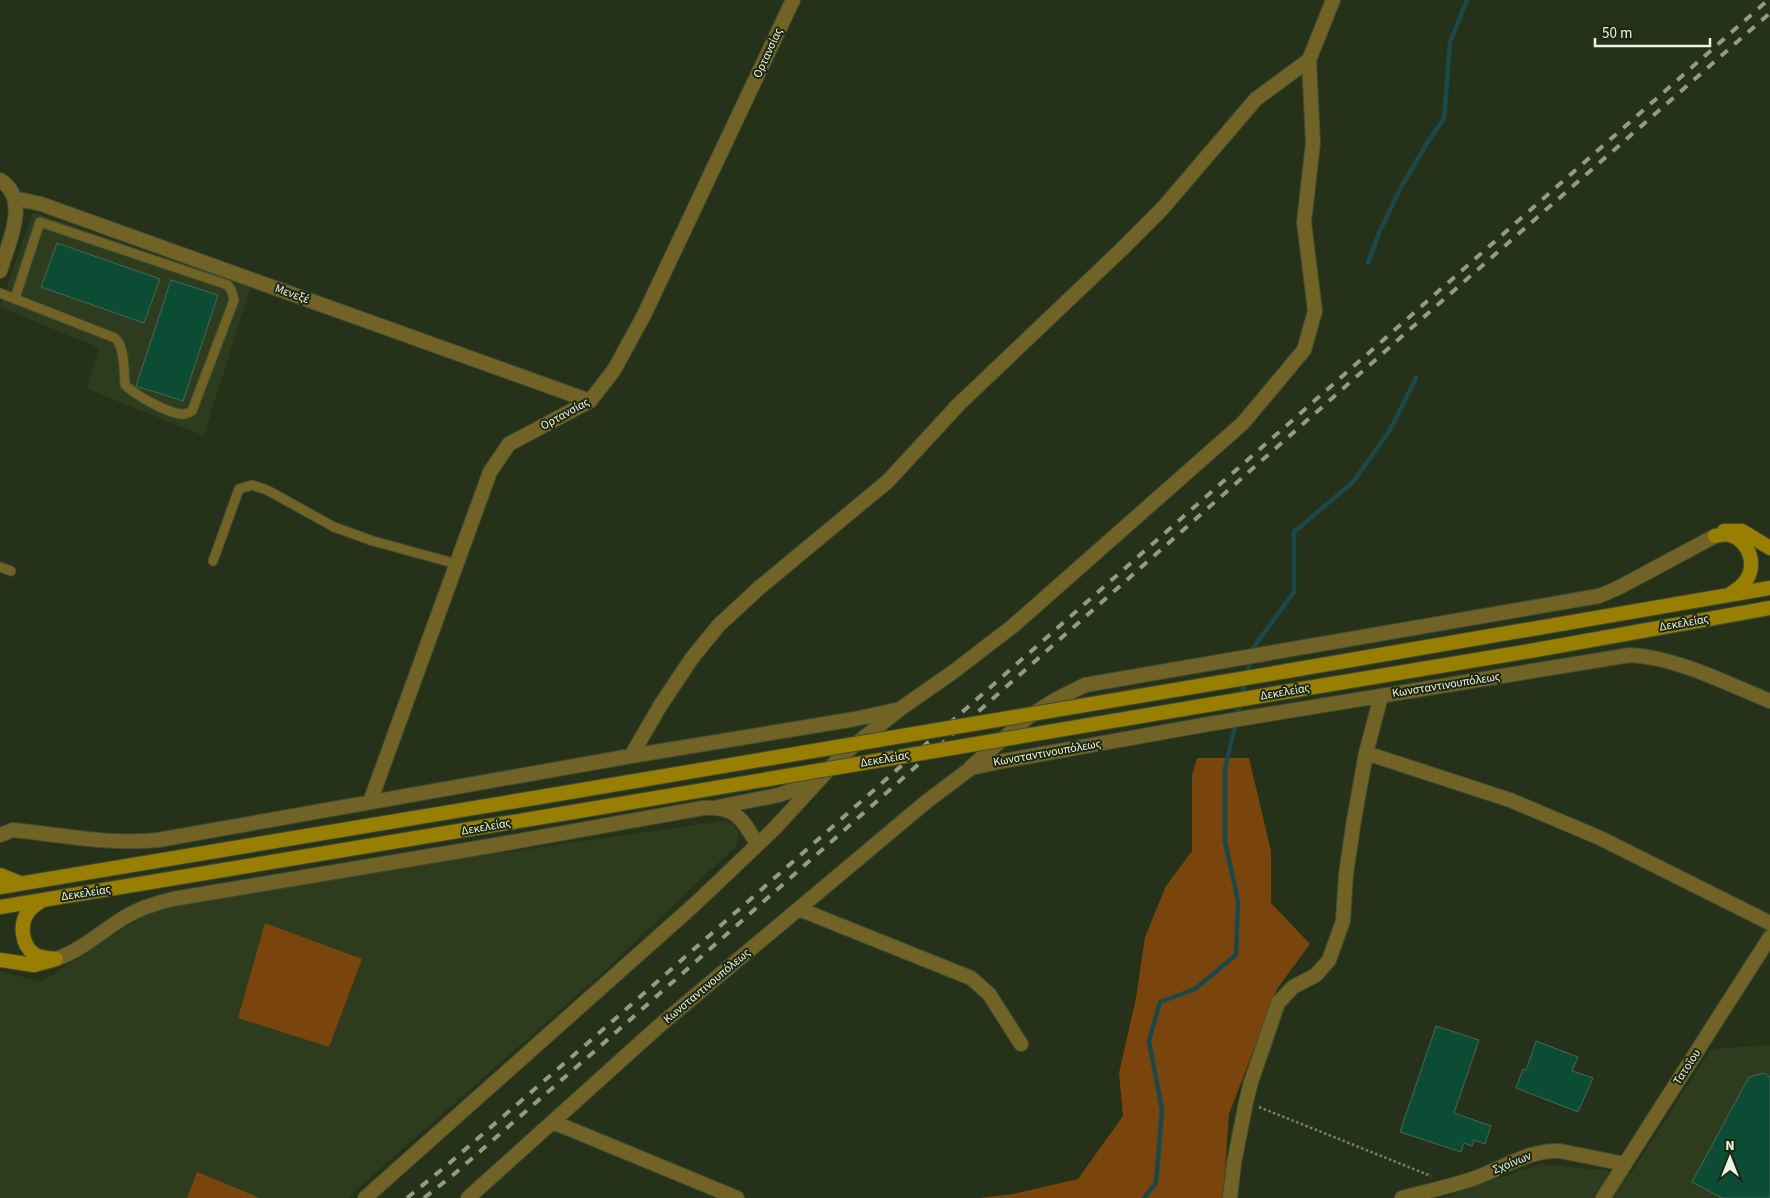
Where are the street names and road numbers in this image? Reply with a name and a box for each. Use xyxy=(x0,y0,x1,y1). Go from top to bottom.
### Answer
street label: Ορτανσίας xyxy=(749,25,787,81)
street label: Μενεξέ xyxy=(272,280,312,308)
street label: Ορτανσίας xyxy=(538,394,592,434)
street label: Δεκελείας xyxy=(1658,610,1710,636)
street label: Κωνσταντινουπόλεως xyxy=(1391,668,1501,702)
street label: Δεκελείας xyxy=(1259,679,1311,705)
street label: Κωνσταντινουπόλεως xyxy=(992,735,1102,771)
street label: Δεκελείας xyxy=(859,746,911,772)
street label: Δεκελείας xyxy=(460,814,512,840)
street label: Δεκελείας xyxy=(60,881,112,905)
street label: Κωνσταντινουπόλεως xyxy=(660,944,754,1028)
street label: Τατοΐου xyxy=(1669,1046,1705,1088)
street label: Σχοίνων xyxy=(1490,1147,1534,1178)

